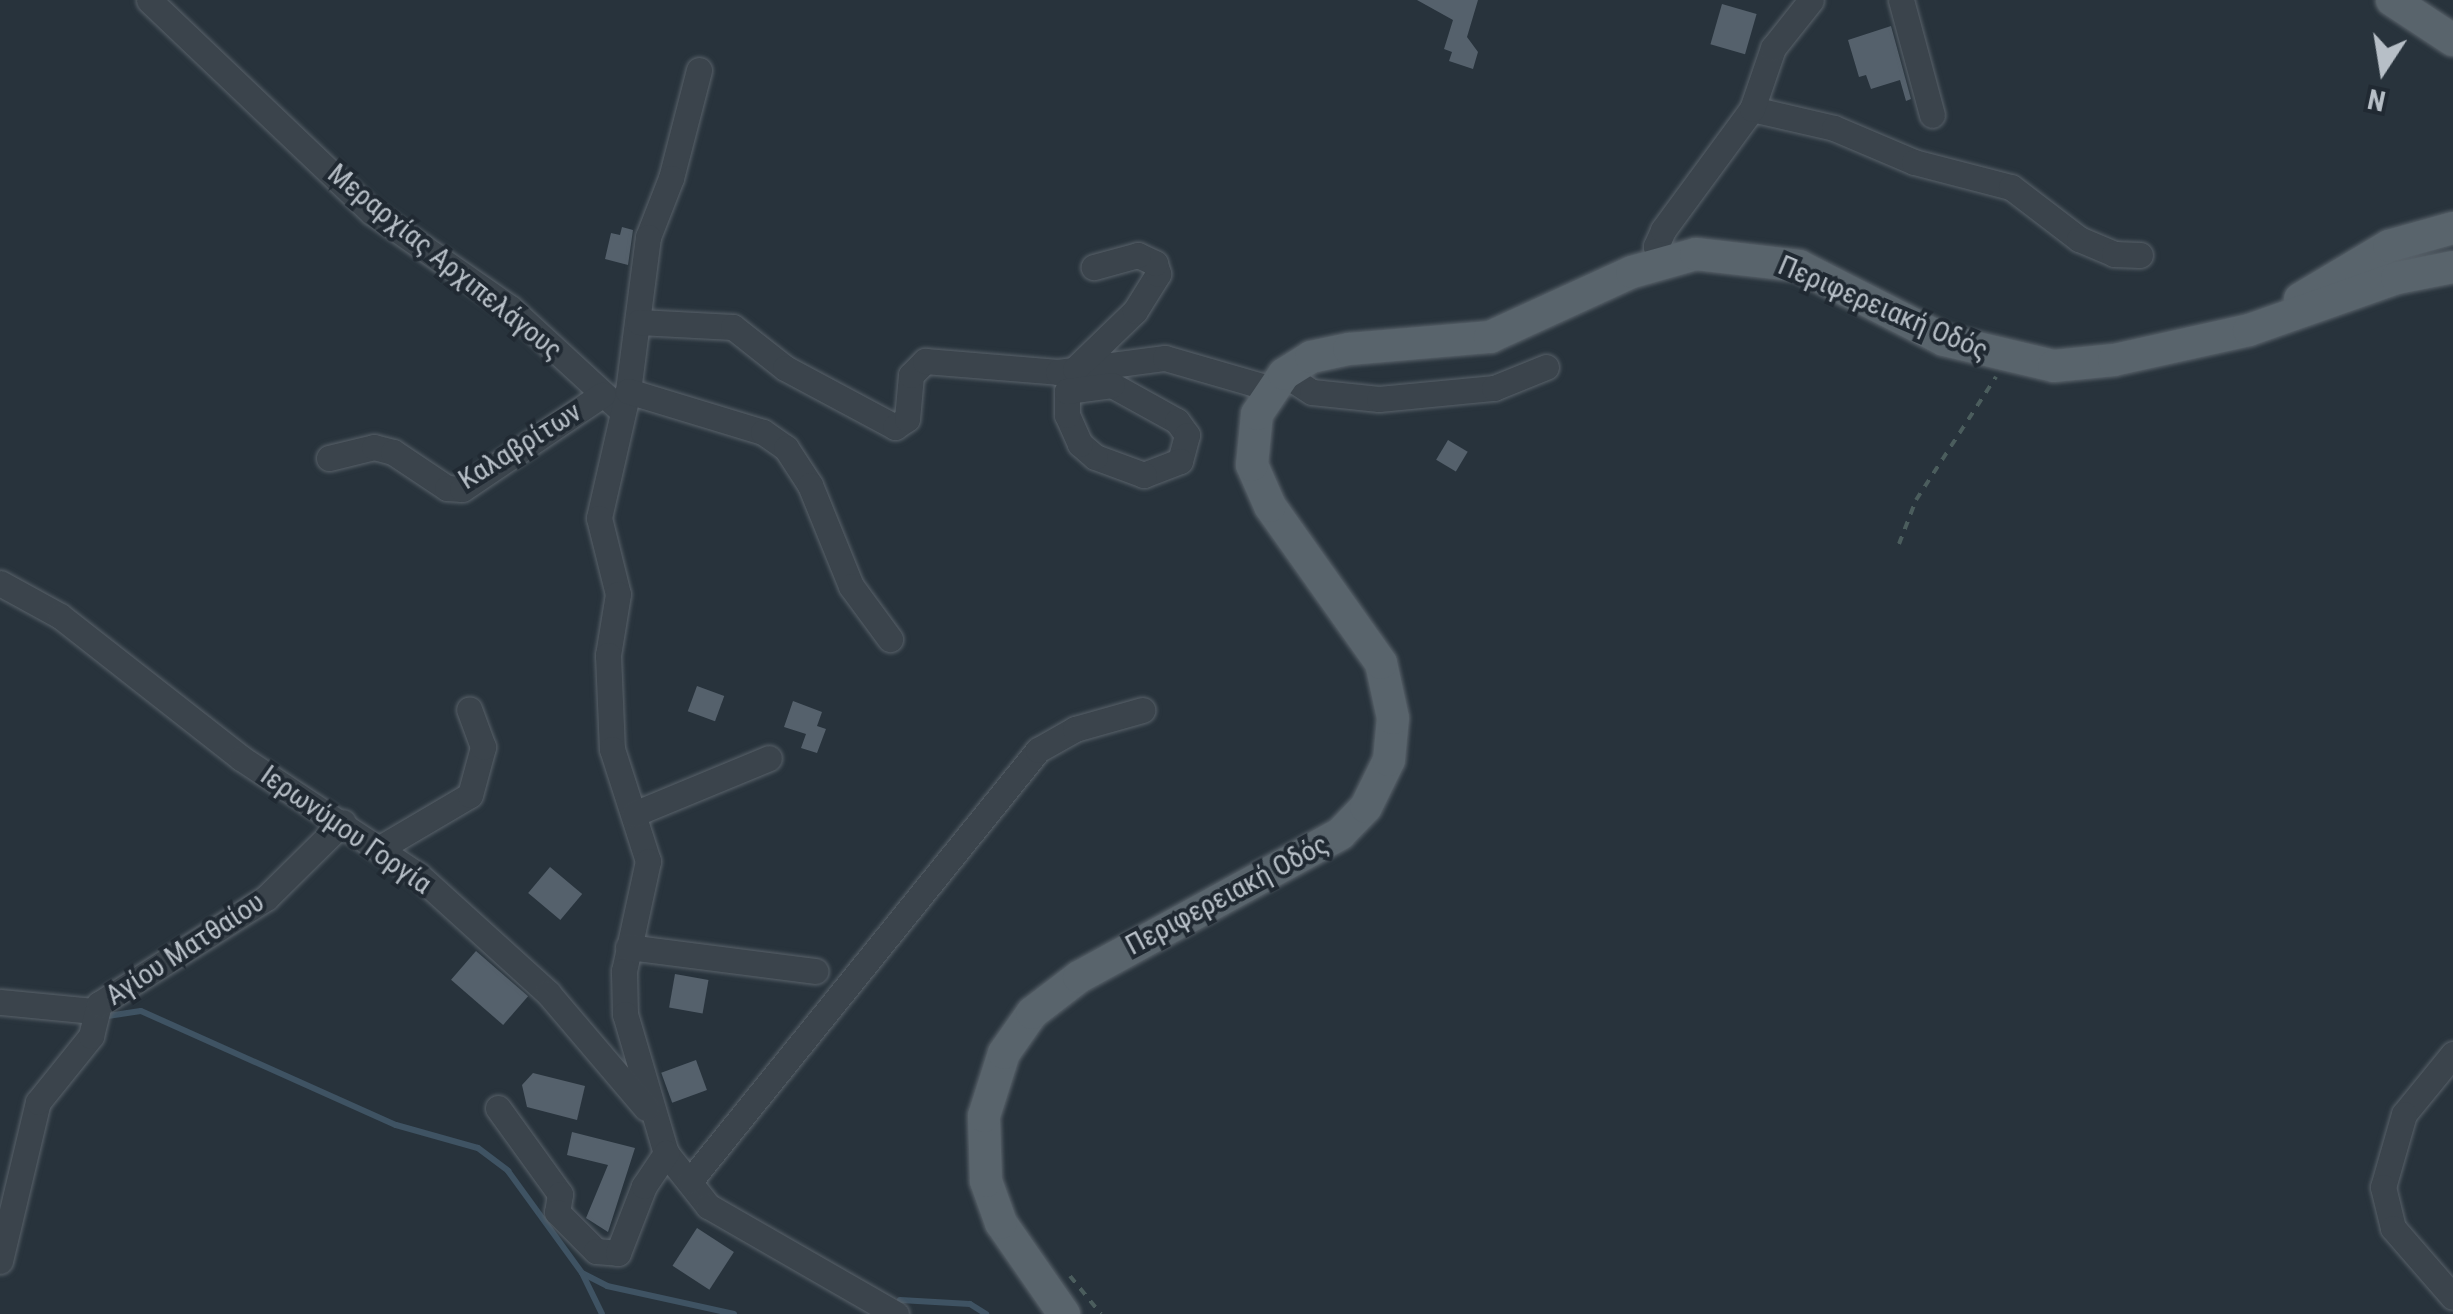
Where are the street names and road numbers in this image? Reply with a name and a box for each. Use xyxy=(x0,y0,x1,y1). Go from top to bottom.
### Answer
street label: Μεραρχίας Αρχιπελάγους xyxy=(321,157,569,367)
street label: Περιφερειακή Οδός xyxy=(1773,249,1993,367)
street label: Καλαβρίτων xyxy=(453,395,587,497)
street label: Ιερωνύμου Γοργία xyxy=(254,759,438,901)
street label: Περιφερειακή Οδός xyxy=(1120,827,1334,963)
street label: Αγίου Ματθαίου xyxy=(100,885,270,1013)

